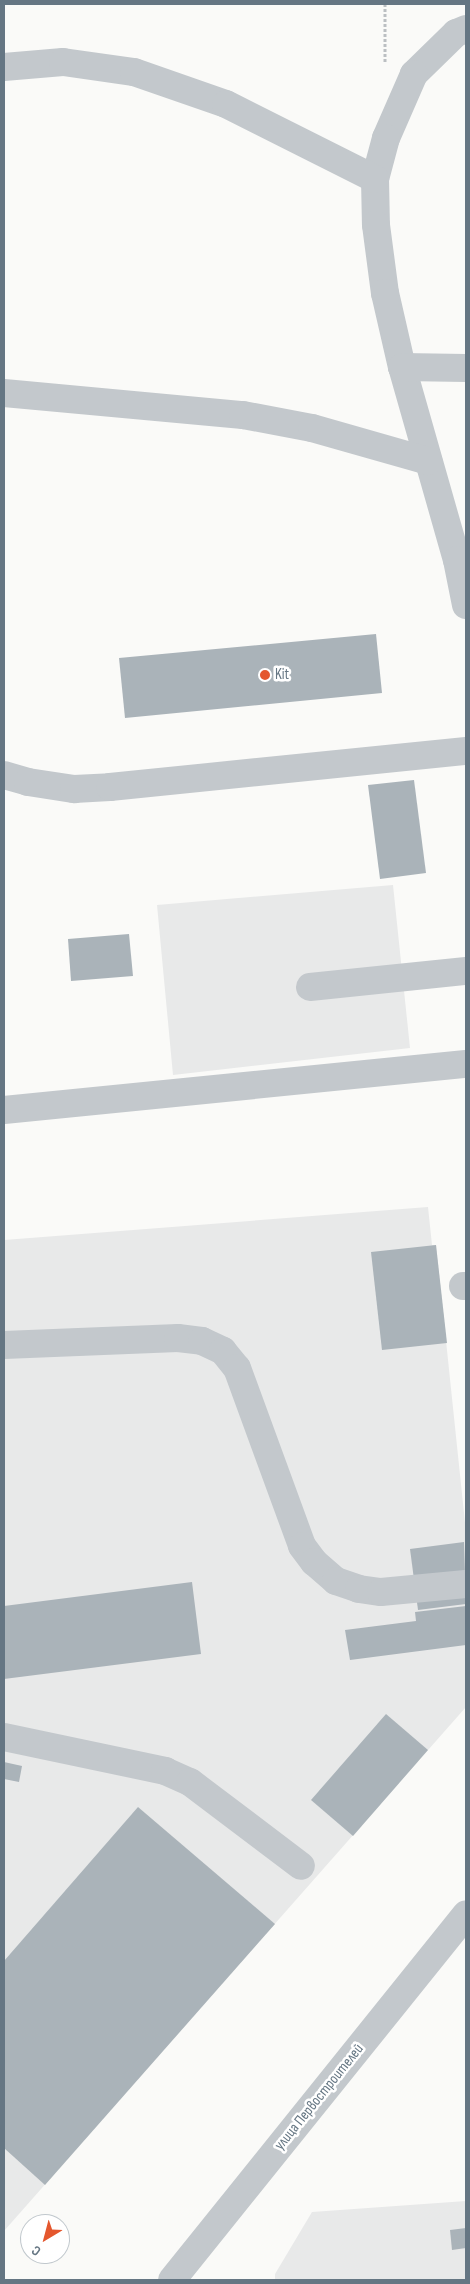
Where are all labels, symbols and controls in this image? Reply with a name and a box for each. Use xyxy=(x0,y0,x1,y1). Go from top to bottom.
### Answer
place label: Kit xyxy=(275,666,289,684)
marker: Kit xyxy=(259,669,271,681)
street label: улица Первостроителей xyxy=(271,2040,367,2154)
north arrow xyxy=(20,2214,70,2264)
text: С xyxy=(28,2242,44,2260)

